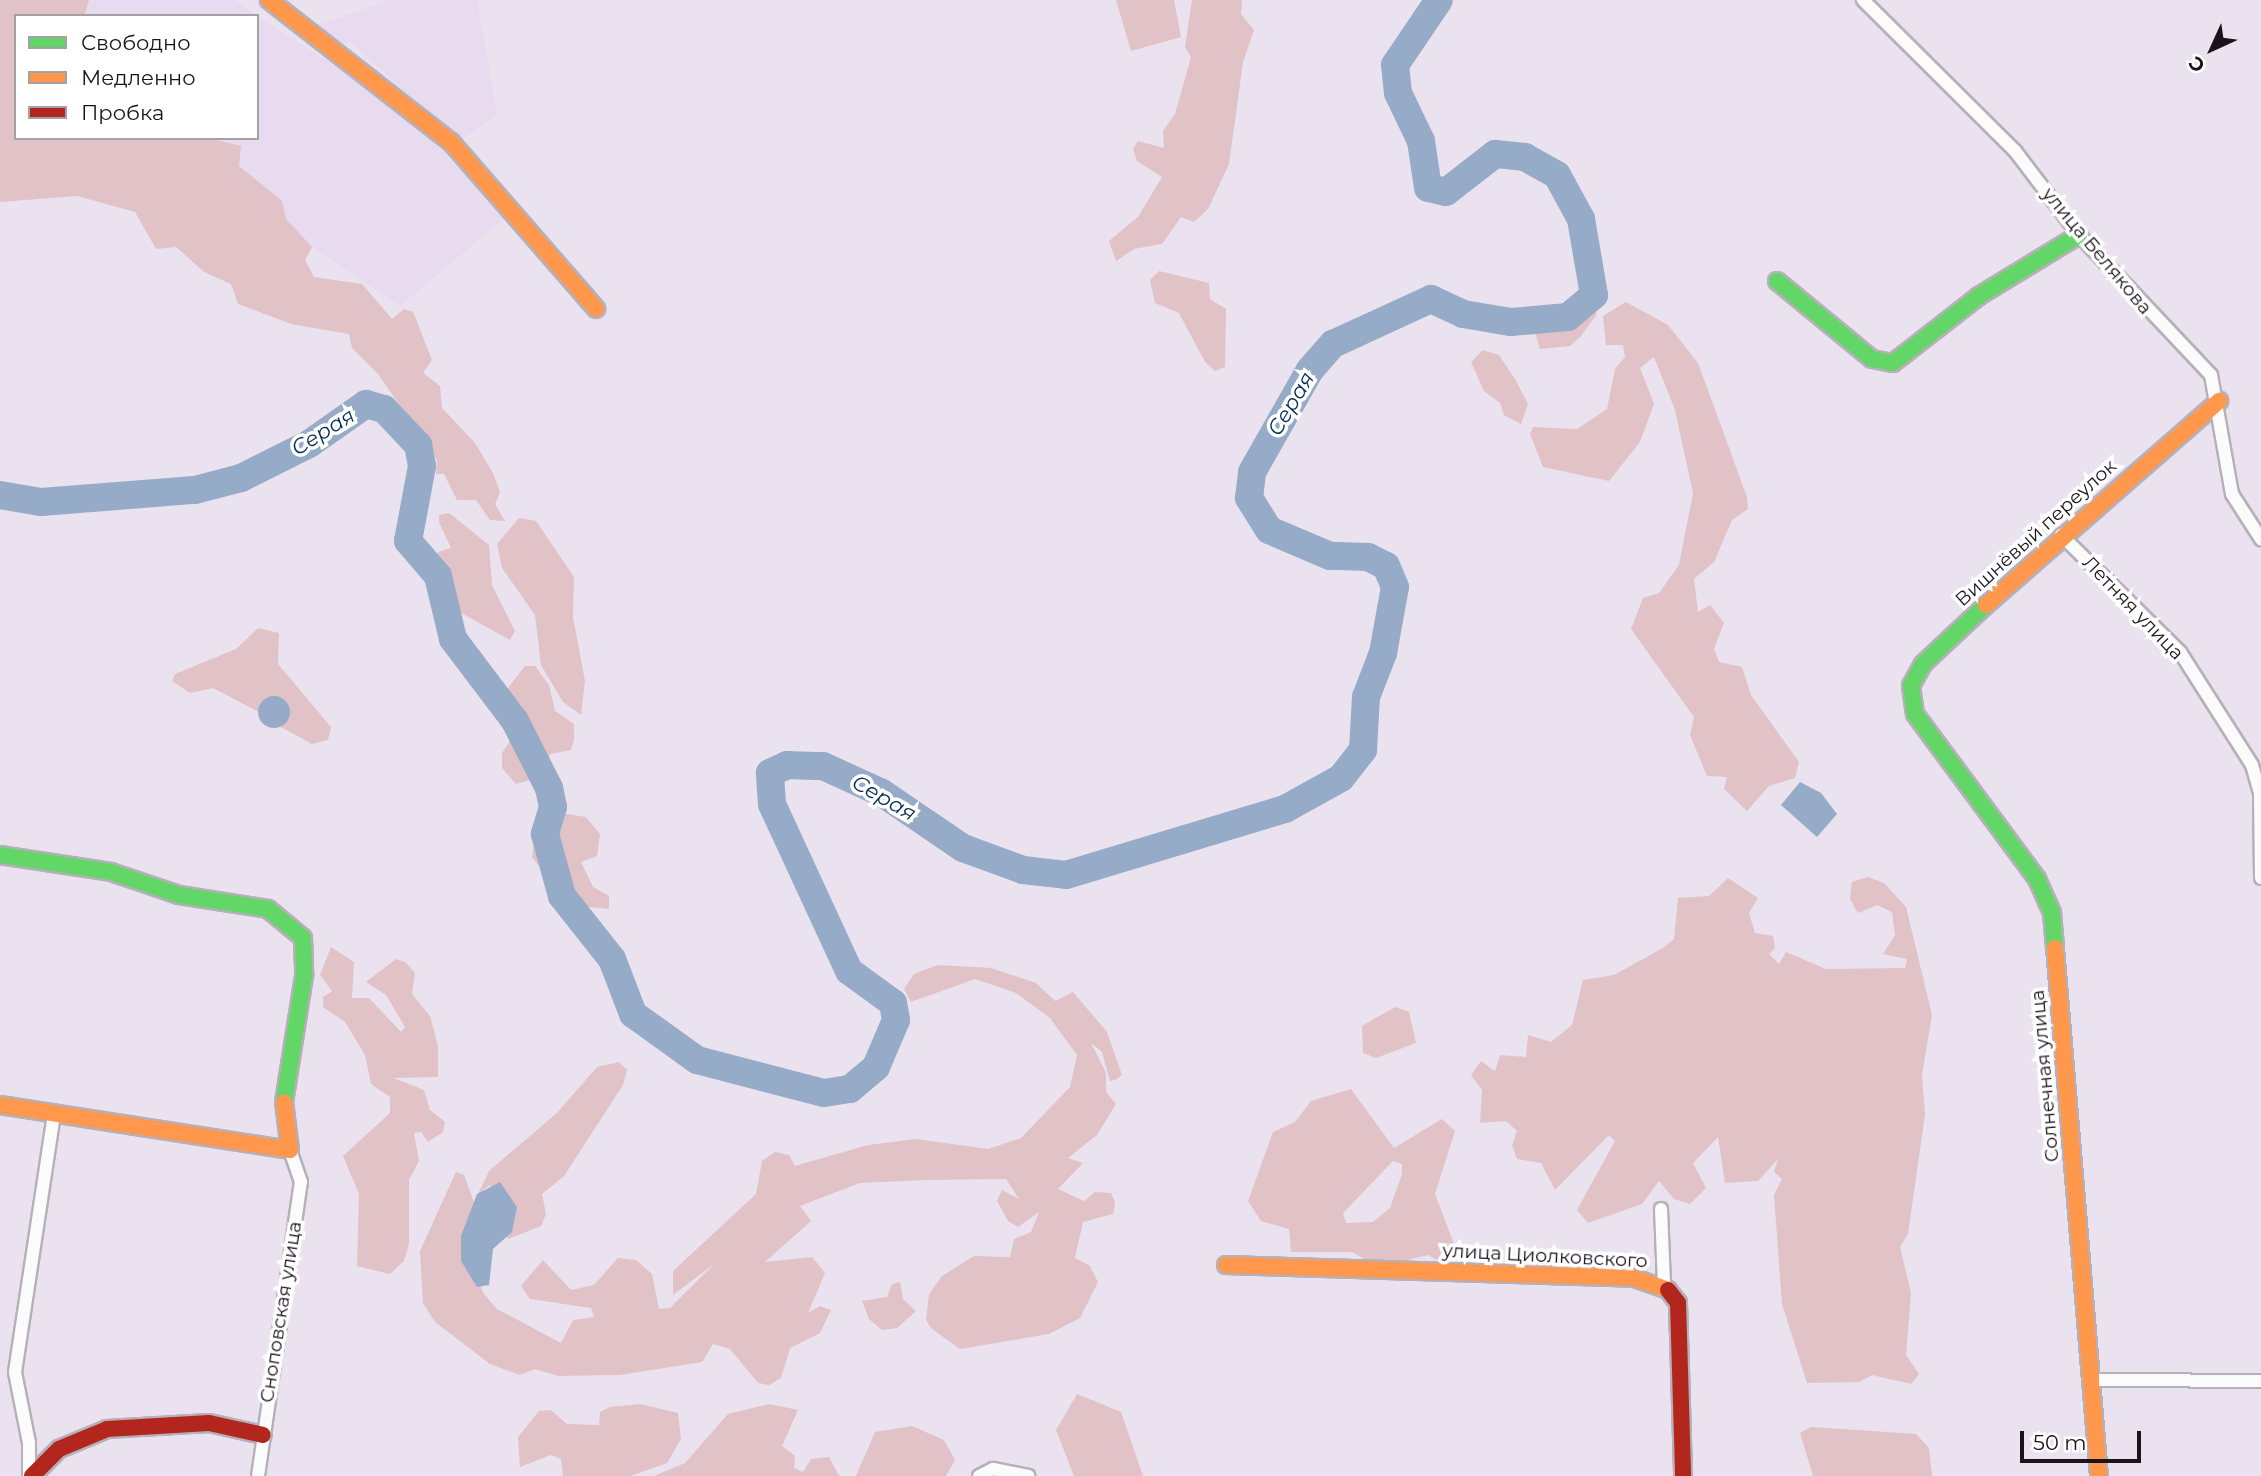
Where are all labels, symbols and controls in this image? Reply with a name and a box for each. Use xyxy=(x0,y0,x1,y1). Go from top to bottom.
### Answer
legend xyxy=(14,14,259,140)
north arrow xyxy=(2177,14,2247,84)
text: Свободно xyxy=(81,30,191,55)
text: С xyxy=(2184,51,2210,77)
text: Медленно xyxy=(81,65,196,90)
text: Пробка xyxy=(81,100,164,125)
street label: улица Белякова xyxy=(2037,183,2157,319)
water label: Серая xyxy=(1262,368,1320,440)
water label: Серая xyxy=(287,403,359,461)
street label: Вишнёвый переулок xyxy=(1951,455,2121,611)
street label: Летняя улица xyxy=(2078,551,2188,665)
water label: Серая xyxy=(848,770,920,826)
street label: Солнечная улица xyxy=(2026,989,2064,1163)
street label: Сноповская улица xyxy=(255,1220,307,1404)
street label: улица Циолковского xyxy=(1442,1239,1648,1273)
scale bar xyxy=(2023,1416,2144,1460)
text: 50 m xyxy=(2033,1430,2087,1455)

